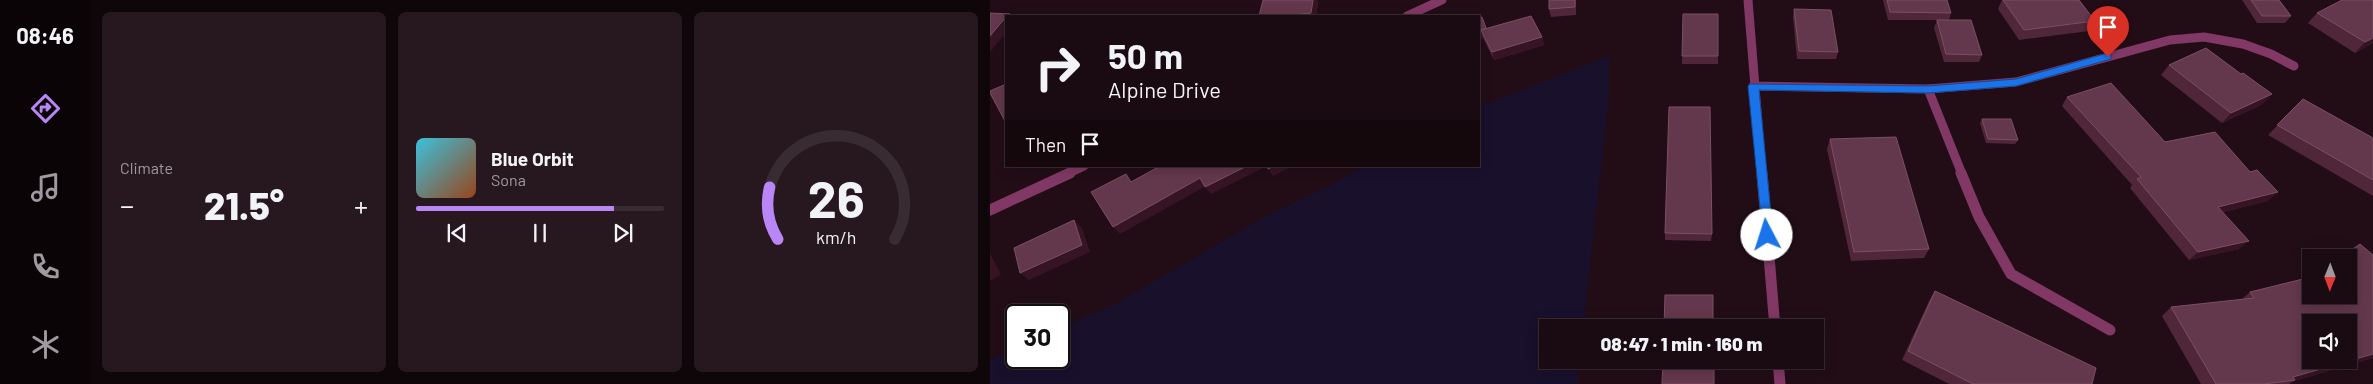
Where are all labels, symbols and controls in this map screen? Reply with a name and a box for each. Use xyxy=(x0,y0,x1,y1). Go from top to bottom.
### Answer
pin xyxy=(2087,6,2129,57)
icon: arrive xyxy=(2094,13,2122,41)
text: 08:46 xyxy=(16,22,74,48)
text: 50 m xyxy=(1108,34,1183,76)
icon: right xyxy=(1025,35,1090,100)
text: Alpine Drive xyxy=(1108,76,1221,102)
icon: directions xyxy=(28,91,63,126)
icon: arrive xyxy=(1076,130,1104,158)
text: Then xyxy=(1025,133,1066,156)
text: Blue Orbit xyxy=(491,147,574,170)
text: Climate xyxy=(120,158,173,177)
text: 26 xyxy=(807,166,865,228)
icon: music xyxy=(28,170,63,205)
text: Sona xyxy=(491,170,526,189)
text: 21.5° xyxy=(204,182,284,228)
text: − xyxy=(120,188,134,222)
text: + xyxy=(354,188,368,222)
position arrow xyxy=(1740,208,1792,260)
icon: previous xyxy=(443,219,471,247)
icon: pause xyxy=(526,219,554,247)
icon: next xyxy=(609,219,637,247)
text: km/h xyxy=(816,226,856,248)
icon: phone xyxy=(28,249,63,284)
north arrow xyxy=(2302,249,2358,304)
map controls xyxy=(2302,249,2357,369)
speed limit sign: 30 xyxy=(1005,304,1070,369)
button: sound xyxy=(2302,314,2357,369)
icon: climate xyxy=(28,327,63,362)
text: 08:47 · 1 min · 160 m xyxy=(1600,332,1763,355)

